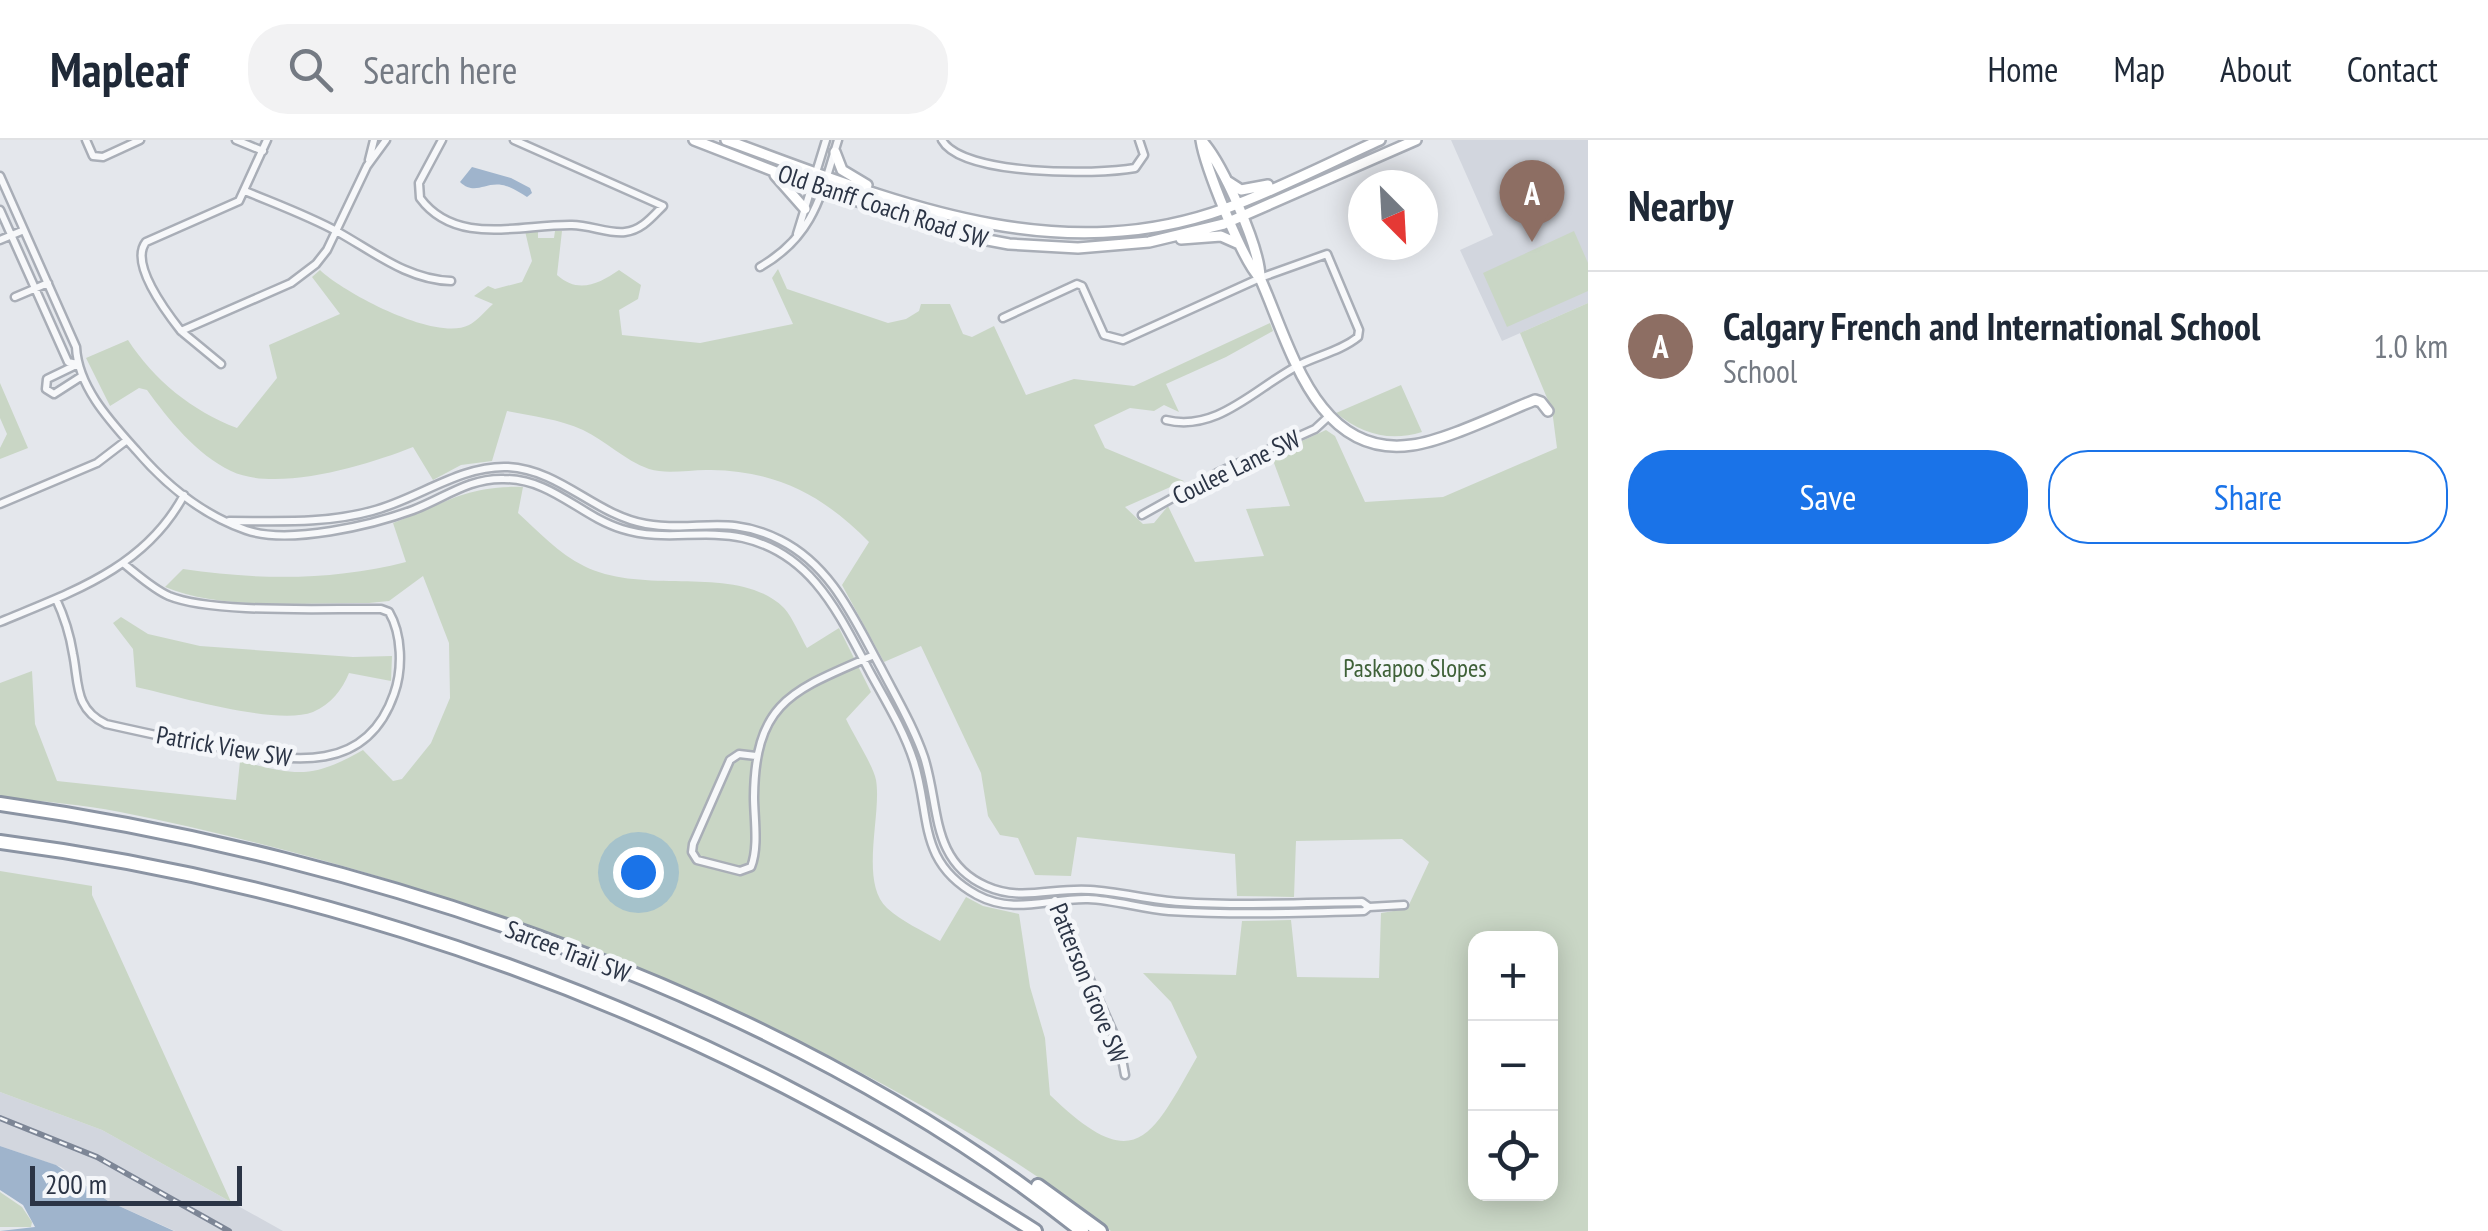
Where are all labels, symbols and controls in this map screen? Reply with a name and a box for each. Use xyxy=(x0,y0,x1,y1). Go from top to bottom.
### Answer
search box xyxy=(248,24,948,114)
text: Mapleaf xyxy=(50,38,188,100)
icon: search xyxy=(283,42,338,97)
text: Search here xyxy=(363,45,517,94)
text: Home xyxy=(1987,46,2059,92)
text: Map xyxy=(2114,46,2165,92)
text: About xyxy=(2220,46,2292,92)
text: Contact xyxy=(2347,46,2438,92)
street label: Old Banff Coach Road SW xyxy=(774,157,992,255)
pin: A xyxy=(1500,159,1564,242)
north arrow xyxy=(1348,170,1438,260)
text: Nearby xyxy=(1628,178,1733,233)
text: Calgary French and International School xyxy=(1723,301,2260,350)
text: A xyxy=(1652,325,1669,367)
text: 1.0 km xyxy=(2373,325,2448,367)
text: School xyxy=(1723,350,1797,392)
street label: Coulee Lane SW xyxy=(1167,422,1305,512)
button: Save xyxy=(1628,450,2028,544)
button: Share xyxy=(2048,450,2448,544)
park label: Paskapoo Slopes xyxy=(1343,652,1487,684)
street label: Patrick View SW xyxy=(154,718,294,774)
your location xyxy=(613,847,664,898)
street label: Patterson Grove SW xyxy=(1042,898,1136,1068)
street label: Sarcee Trail SW xyxy=(501,913,635,989)
map controls xyxy=(1468,931,1558,1201)
button: + xyxy=(1468,931,1558,1021)
button: − xyxy=(1468,1021,1558,1111)
button: locate xyxy=(1468,1111,1558,1201)
scale bar xyxy=(30,1161,242,1206)
text: 200 m xyxy=(45,1165,107,1202)

